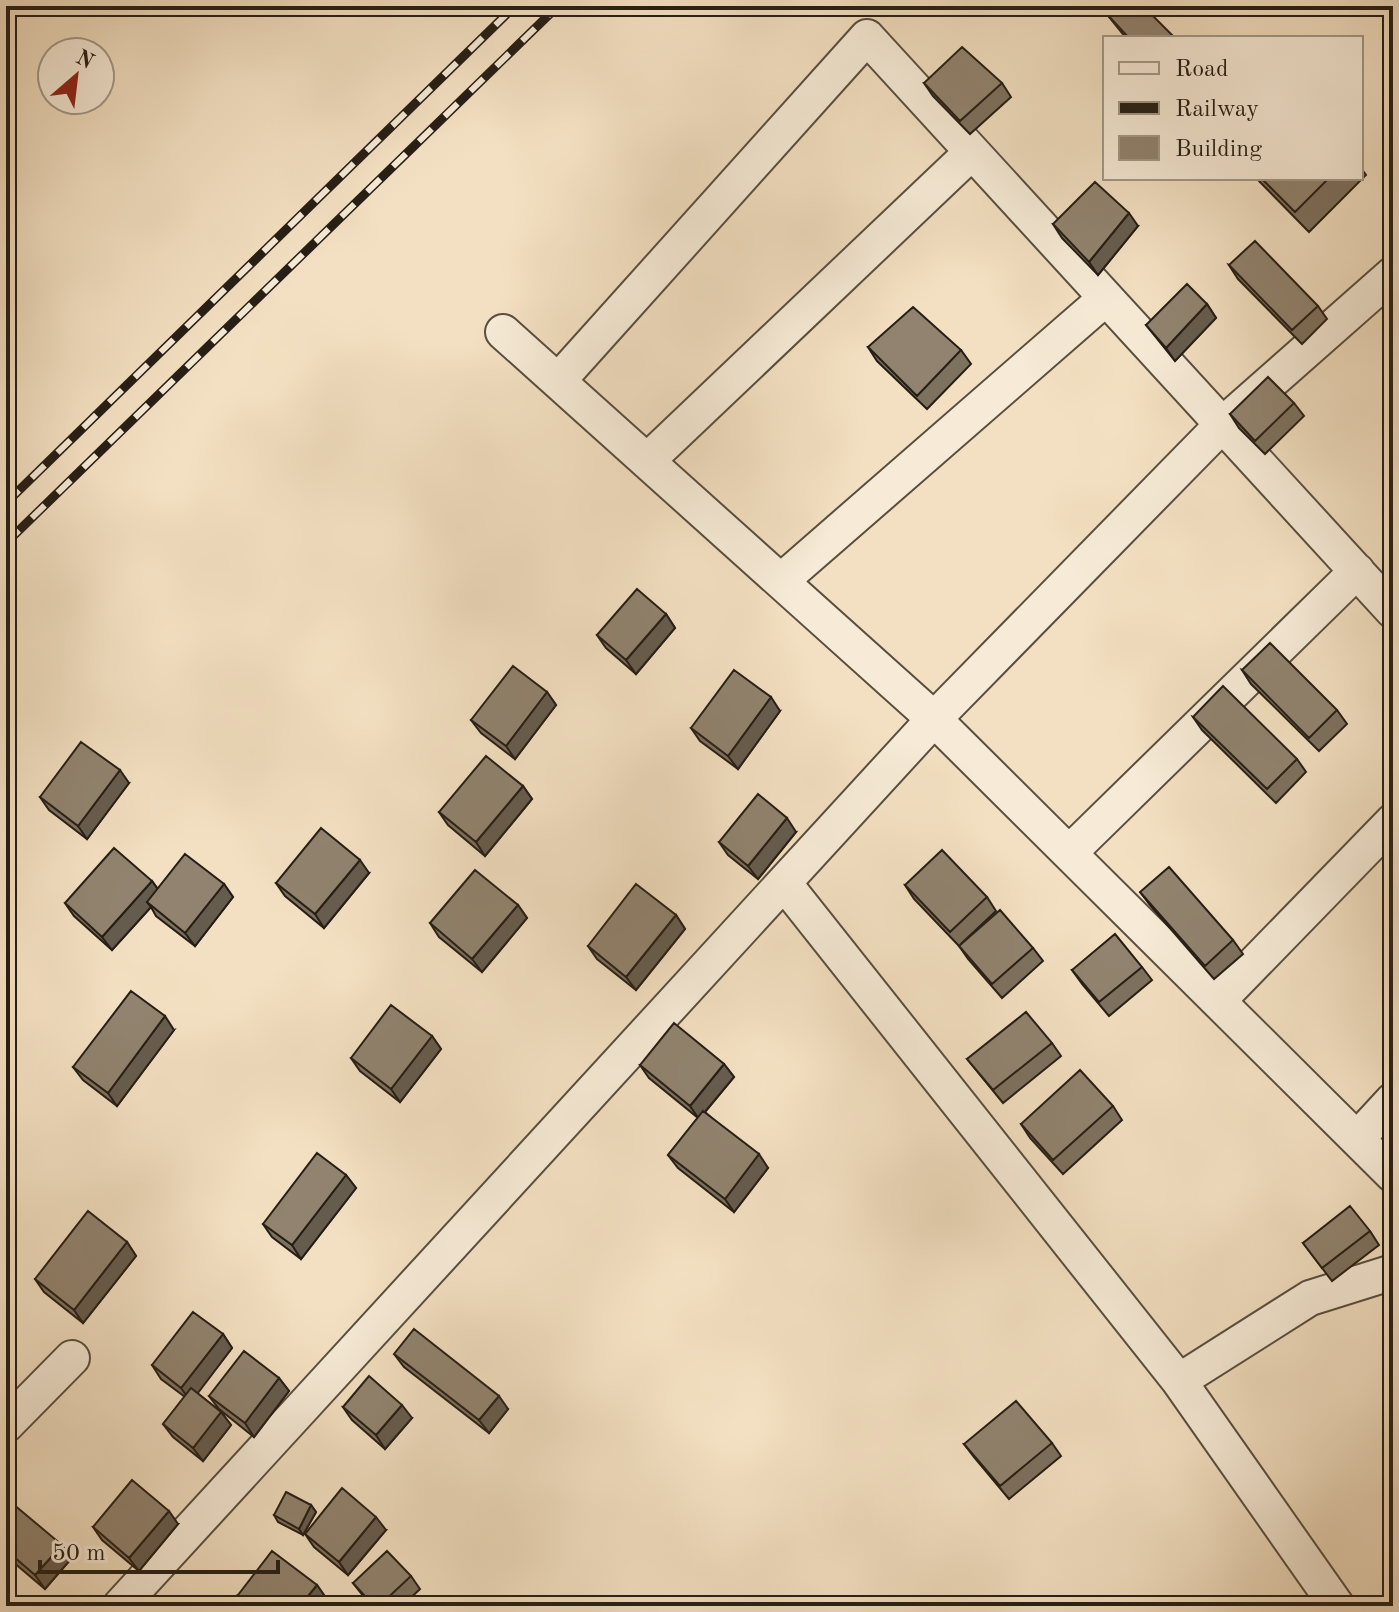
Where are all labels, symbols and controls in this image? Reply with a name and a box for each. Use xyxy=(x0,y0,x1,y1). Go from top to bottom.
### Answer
north arrow xyxy=(36,36,116,116)
legend xyxy=(1103,36,1363,180)
text: N xyxy=(72,46,97,74)
text: Road xyxy=(1175,58,1228,82)
text: Railway xyxy=(1175,98,1259,122)
text: Building xyxy=(1175,138,1262,162)
scale bar xyxy=(40,1524,278,1574)
text: 50 m xyxy=(52,1542,106,1566)

